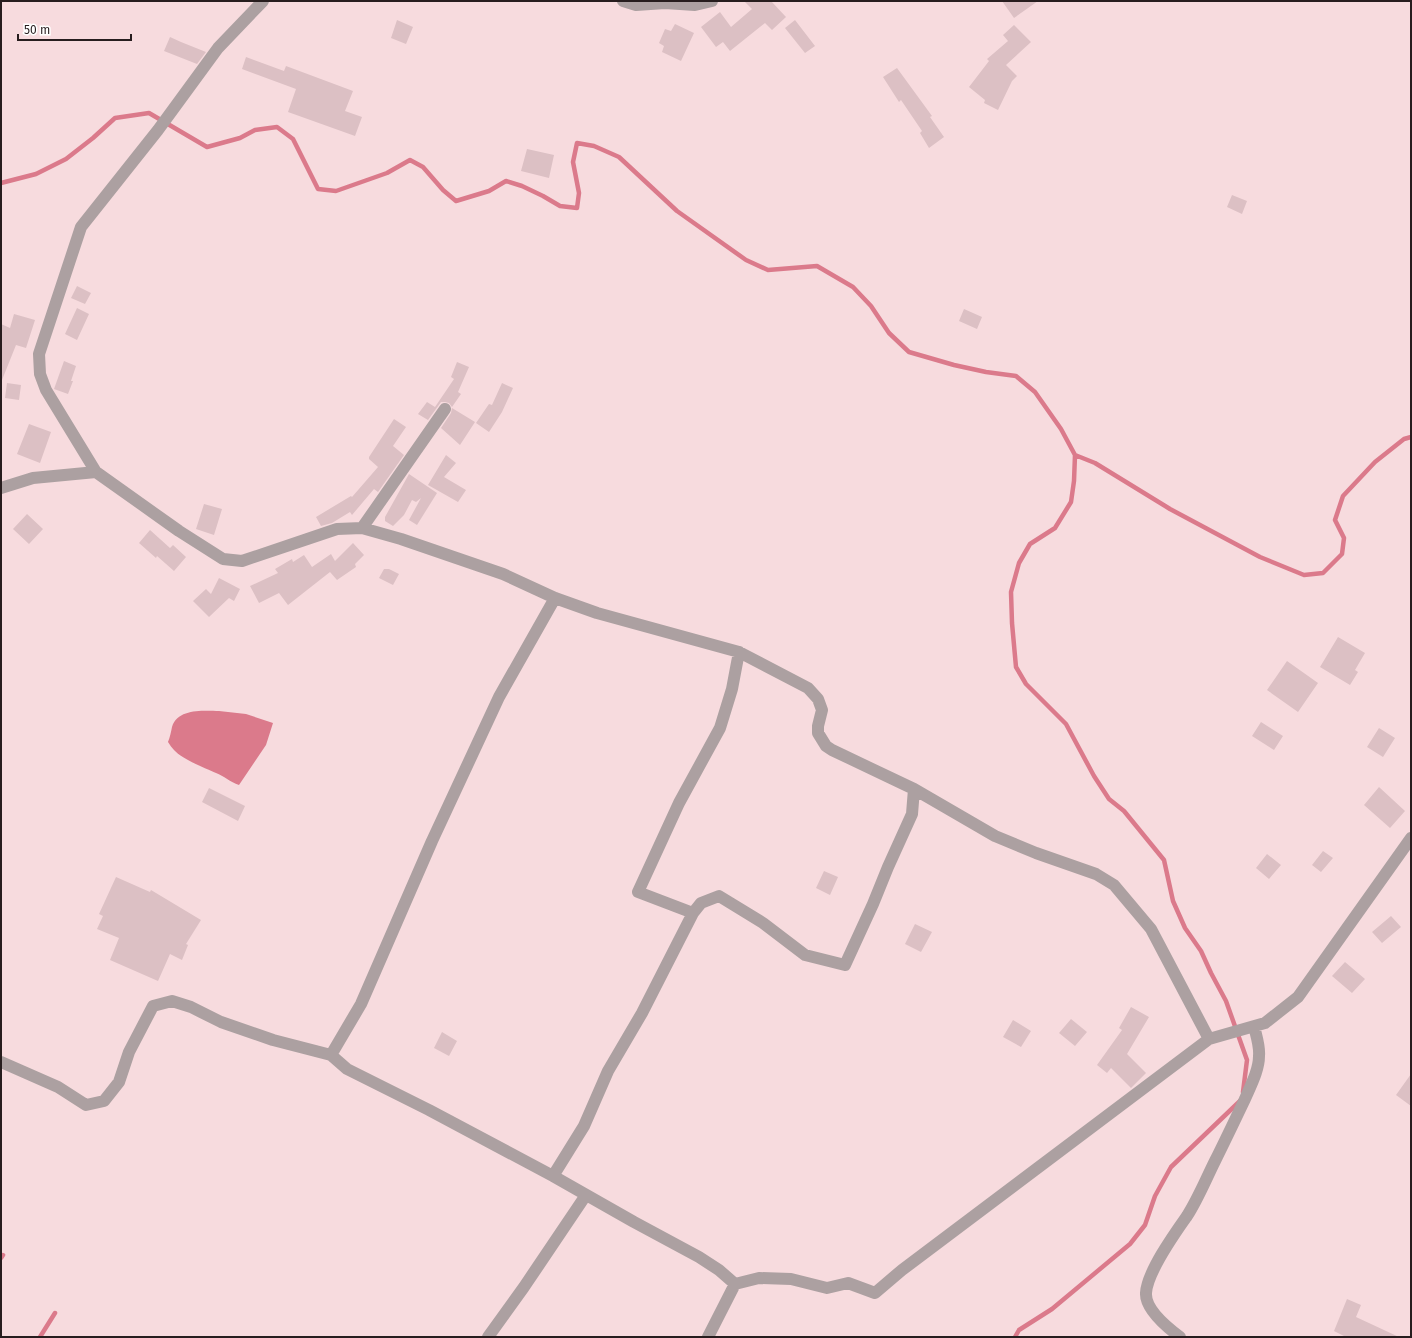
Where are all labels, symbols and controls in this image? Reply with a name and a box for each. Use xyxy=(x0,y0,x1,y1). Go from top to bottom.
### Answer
scale bar xyxy=(18,16,131,42)
text: 50 m xyxy=(24,23,50,37)

